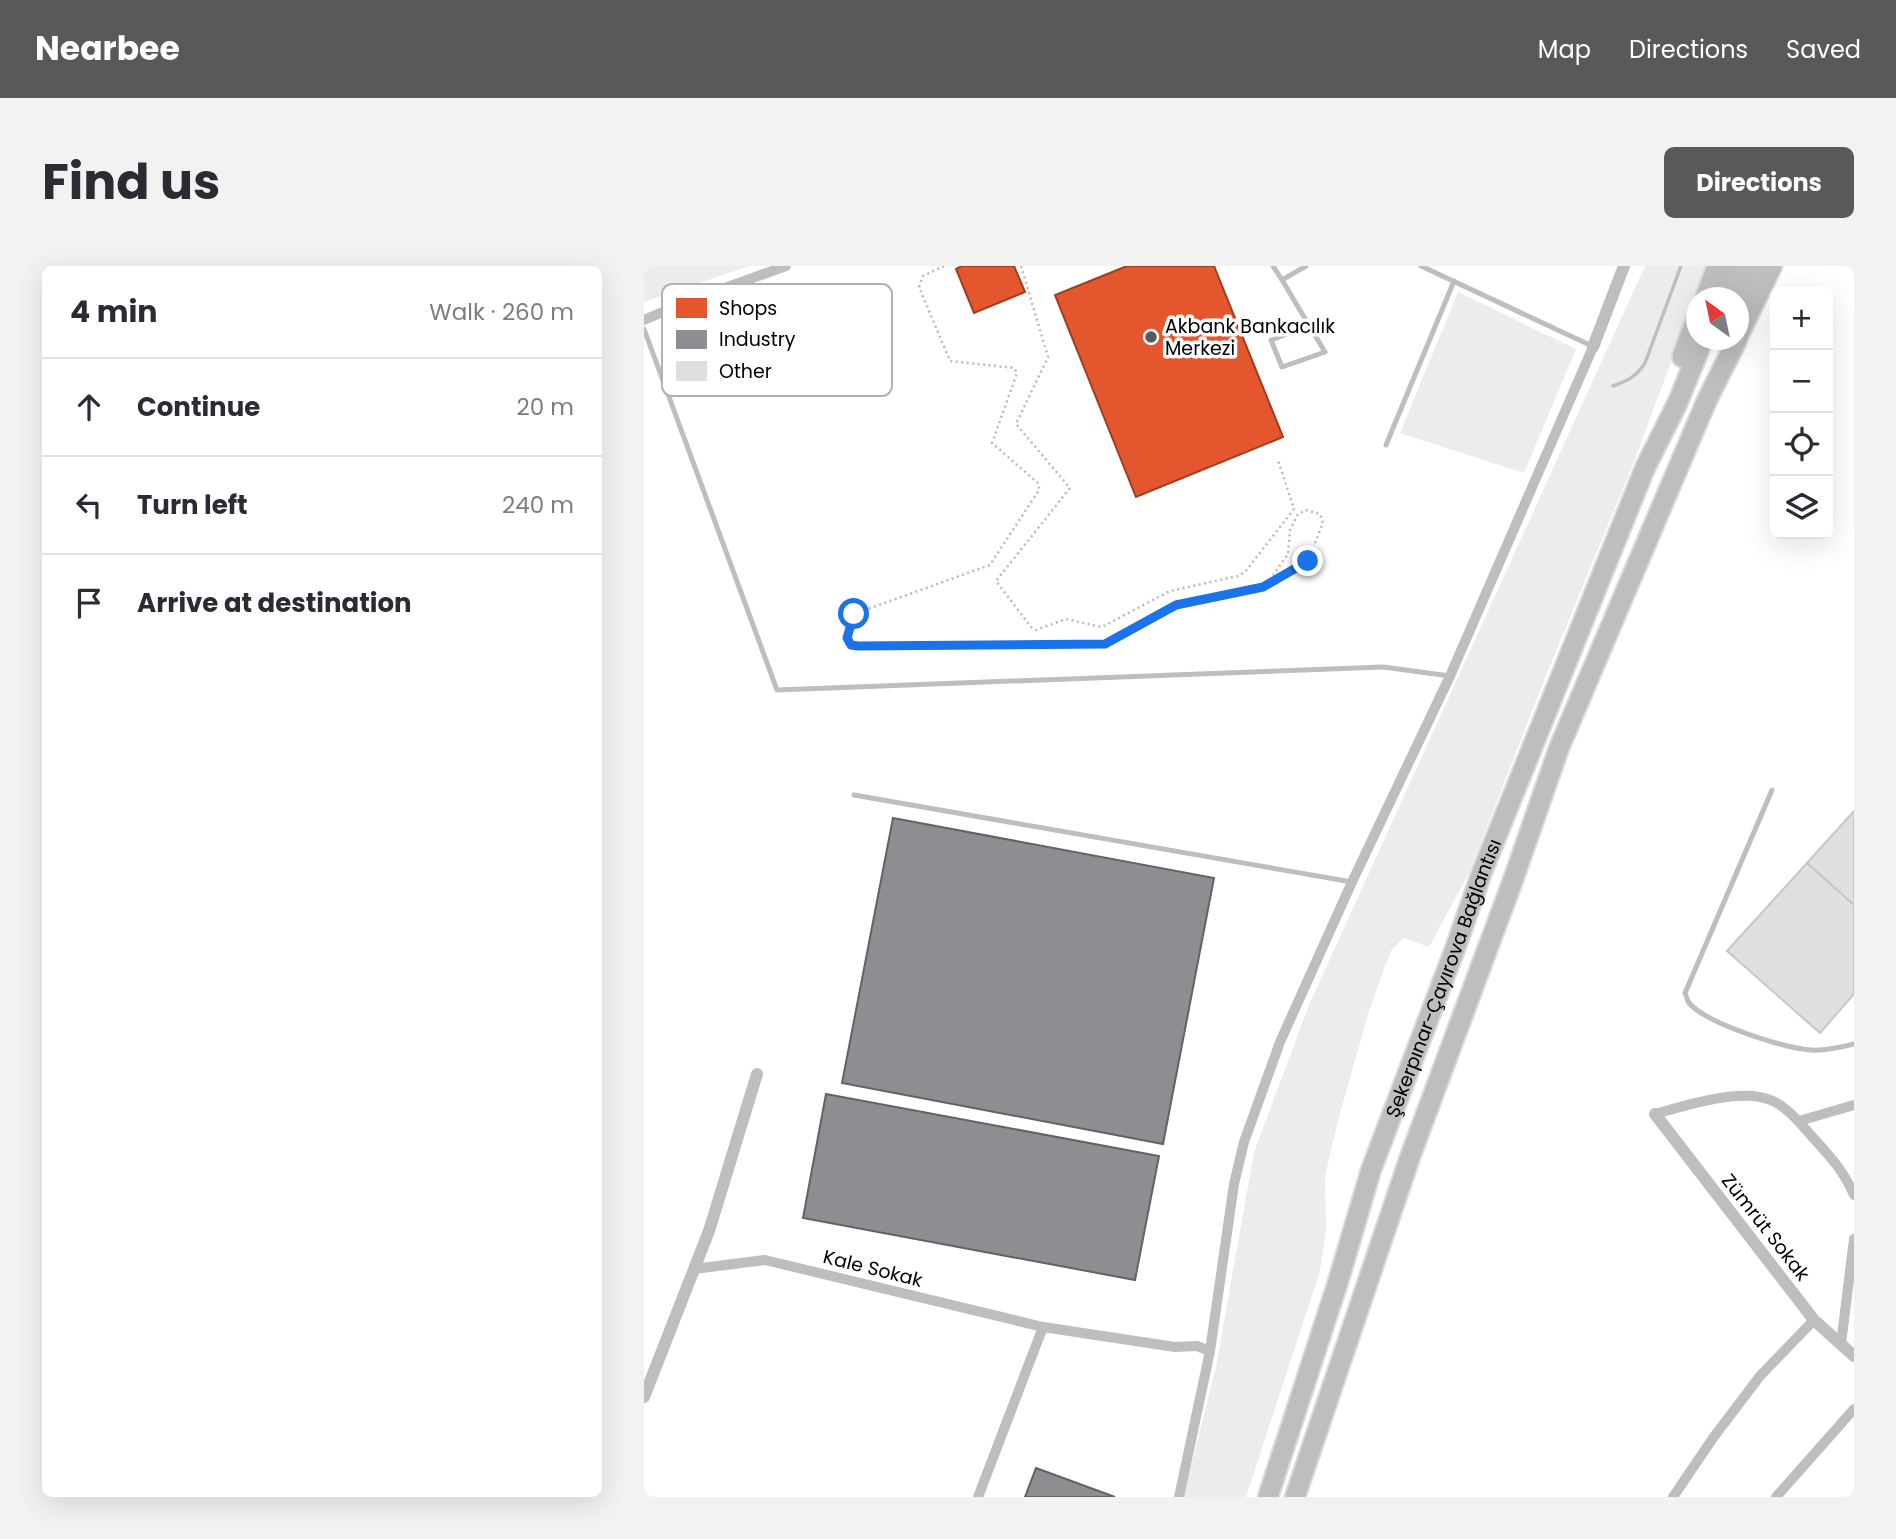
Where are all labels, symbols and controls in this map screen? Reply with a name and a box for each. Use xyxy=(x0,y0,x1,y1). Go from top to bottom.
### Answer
text: Nearbee xyxy=(35,25,180,72)
text: Map xyxy=(1538,33,1591,66)
text: Directions xyxy=(1629,33,1748,66)
text: Saved xyxy=(1786,33,1861,66)
button: Directions xyxy=(1664,147,1854,218)
text: Find us xyxy=(42,148,220,216)
legend xyxy=(662,284,892,396)
north arrow xyxy=(1686,287,1749,350)
map controls xyxy=(1770,287,1833,539)
button: + xyxy=(1770,287,1833,350)
text: 4 min xyxy=(70,290,158,333)
text: Shops xyxy=(719,295,777,322)
text: Walk · 260 m xyxy=(429,296,574,328)
place label: Akbank Bankacılık Merkezi xyxy=(1165,313,1335,362)
text: Industry xyxy=(719,326,796,353)
marker: Akbank Bankacılık Merkezi xyxy=(1143,329,1159,345)
button: − xyxy=(1770,350,1833,413)
text: Other xyxy=(719,358,772,385)
icon: ahead xyxy=(70,388,108,426)
text: Continue xyxy=(137,389,260,425)
text: 20 m xyxy=(516,391,574,423)
button: locate xyxy=(1770,413,1833,476)
button: layers xyxy=(1770,476,1833,539)
icon: left xyxy=(70,486,108,524)
text: Turn left xyxy=(137,487,248,523)
text: 240 m xyxy=(502,489,574,521)
route end xyxy=(1292,545,1323,576)
icon: arrive xyxy=(70,584,108,622)
text: Arrive at destination xyxy=(137,585,412,621)
route start xyxy=(838,598,869,629)
street label: Şekerpınar-Çayırova Bağlantısı xyxy=(1379,835,1508,1122)
street label: Zümrüt Sokak xyxy=(1715,1168,1816,1287)
street label: Kale Sokak xyxy=(820,1243,926,1294)

